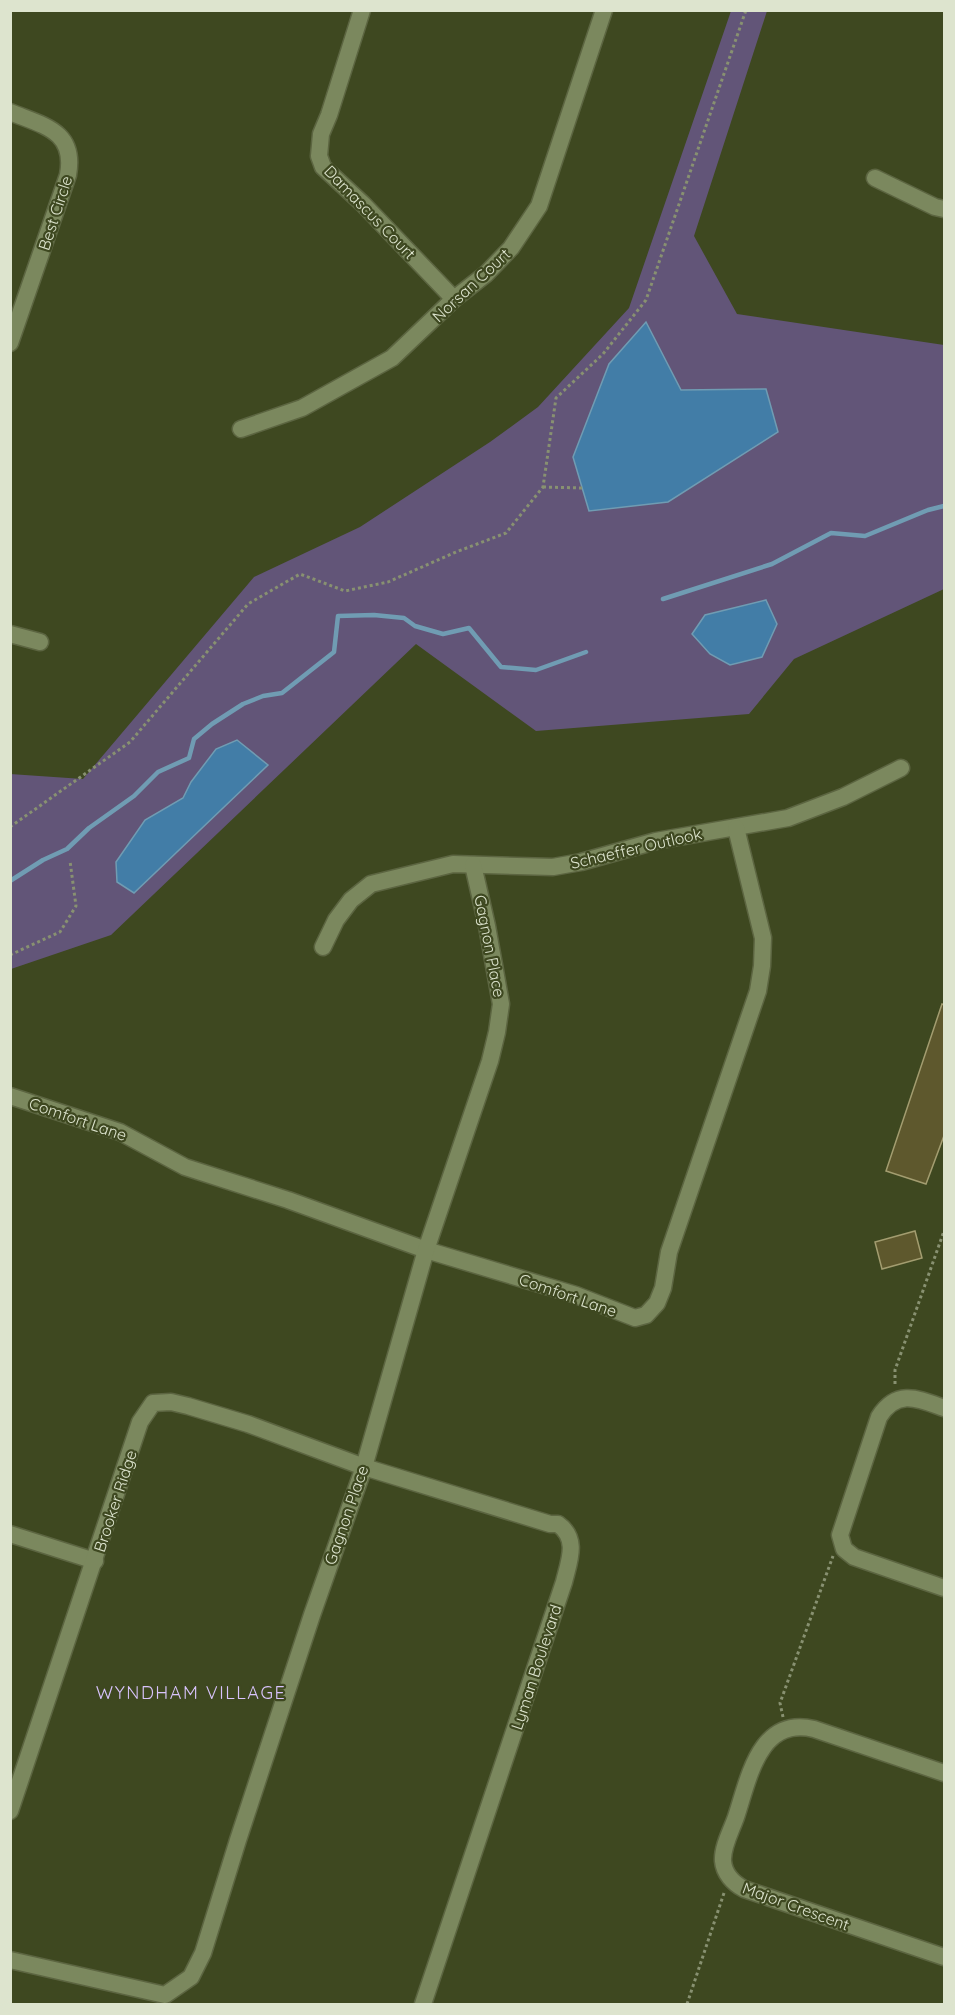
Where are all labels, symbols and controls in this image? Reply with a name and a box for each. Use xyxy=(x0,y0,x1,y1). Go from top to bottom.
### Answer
street label: Damascus Court xyxy=(320,161,420,263)
street label: Best Circle xyxy=(34,173,76,253)
street label: Norsan Court xyxy=(428,244,514,326)
street label: Schaeffer Outlook xyxy=(568,823,704,873)
street label: Gagnon Place xyxy=(470,893,510,999)
street label: Comfort Lane xyxy=(27,1093,129,1145)
street label: Comfort Lane xyxy=(517,1269,619,1321)
street label: Brooker Ridge xyxy=(89,1448,141,1554)
street label: Gagnon Place xyxy=(320,1463,372,1567)
street label: Lyman Boulevard xyxy=(506,1602,566,1732)
district label: WYNDHAM VILLAGE xyxy=(96,1681,286,1704)
street label: Major Crescent xyxy=(740,1877,852,1935)

